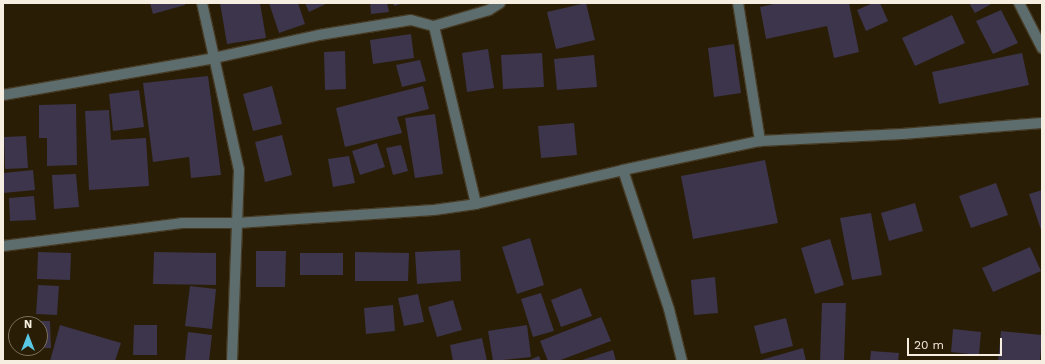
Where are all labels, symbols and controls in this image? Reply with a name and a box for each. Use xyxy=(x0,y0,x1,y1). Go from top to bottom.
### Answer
north arrow xyxy=(8,316,48,356)
text: N xyxy=(24,318,32,331)
scale bar xyxy=(909,330,1004,356)
text: 20 m xyxy=(914,338,944,352)

